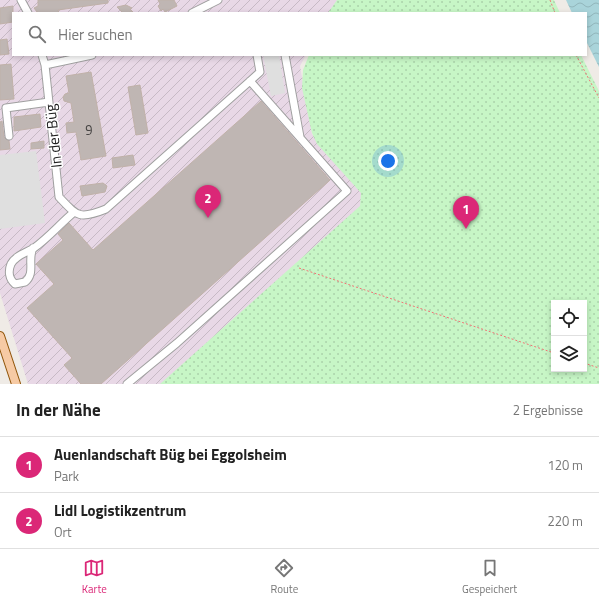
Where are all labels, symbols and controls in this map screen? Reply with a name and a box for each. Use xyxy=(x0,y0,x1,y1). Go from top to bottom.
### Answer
search box xyxy=(12,12,587,56)
icon: search xyxy=(26,23,48,45)
text: Hier suchen xyxy=(58,23,133,46)
street label: In der Büg xyxy=(38,103,68,169)
house number: 9 xyxy=(85,120,93,140)
your location xyxy=(378,151,398,171)
pin: 2 xyxy=(195,185,221,218)
pin: 1 xyxy=(453,196,479,229)
map controls xyxy=(551,300,587,372)
button: locate xyxy=(551,300,587,336)
button: layers xyxy=(551,336,587,372)
text: In der Nähe xyxy=(16,397,101,423)
text: 2 Ergebnisse xyxy=(513,400,583,420)
text: Auenlandschaft Büg bei Eggolsheim xyxy=(54,443,287,466)
text: 1 xyxy=(25,455,33,475)
text: 120 m xyxy=(547,455,583,475)
text: Park xyxy=(54,466,79,486)
text: Lidl Logistikzentrum xyxy=(54,499,186,522)
text: 2 xyxy=(25,511,33,531)
text: 220 m xyxy=(547,511,583,531)
text: Ort xyxy=(54,522,72,542)
tab: Karte xyxy=(82,557,107,597)
tab: Route xyxy=(271,557,298,597)
tab: Gespeichert xyxy=(462,557,517,597)

